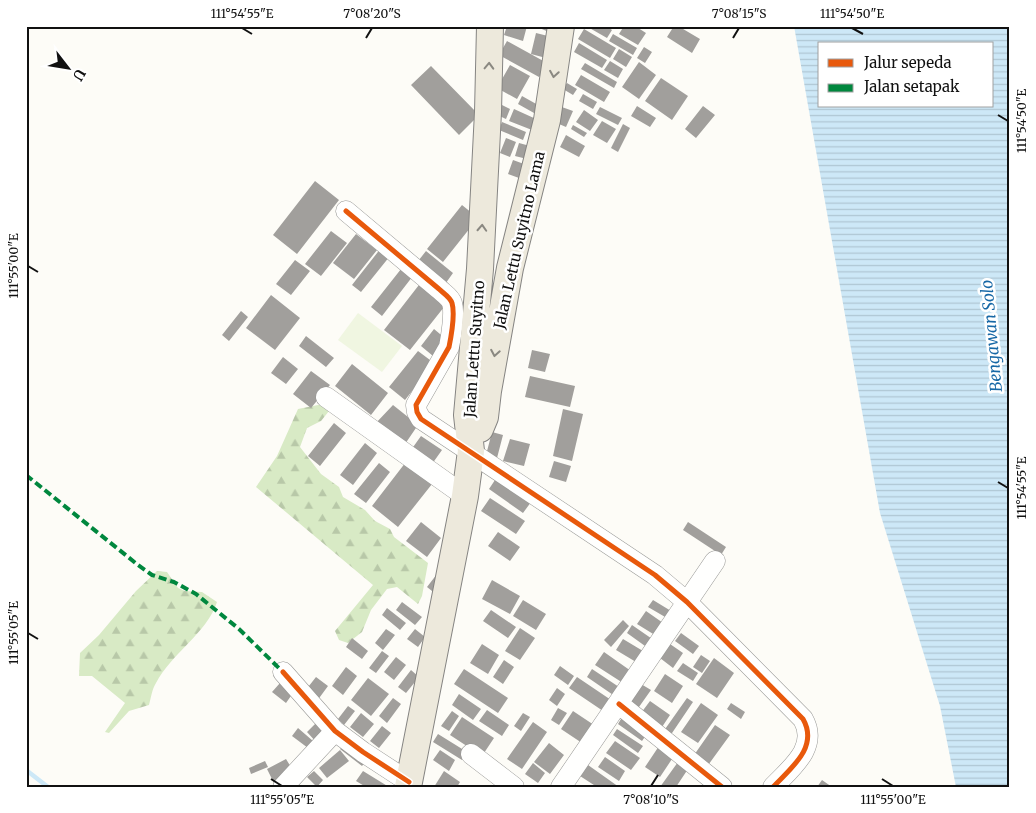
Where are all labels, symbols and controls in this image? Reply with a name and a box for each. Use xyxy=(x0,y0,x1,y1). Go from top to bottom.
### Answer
text: 111°54'55"E xyxy=(211,6,274,21)
text: 7°08'20"S xyxy=(343,6,401,21)
text: 7°08'15"S xyxy=(712,6,766,21)
text: 111°54'50"E xyxy=(820,6,884,21)
north arrow xyxy=(42,42,92,92)
legend xyxy=(818,42,994,108)
text: Jalur sepeda xyxy=(863,53,951,72)
one-way arrow xyxy=(484,61,495,69)
text: U xyxy=(68,66,90,84)
one-way arrow xyxy=(549,70,559,79)
text: Jalan setapak xyxy=(863,77,960,96)
text: 111°54'50"E xyxy=(1014,89,1029,153)
street label: Jalan Lettu Suyitno Lama xyxy=(489,149,549,332)
one-way arrow xyxy=(477,224,488,232)
text: 111°55'00"E xyxy=(6,233,21,299)
water label: Bengawan Solo xyxy=(976,279,1006,393)
street label: Jalan Lettu Suyitno xyxy=(460,280,488,419)
one-way arrow xyxy=(490,349,500,357)
text: 111°54'55"E xyxy=(1014,456,1029,519)
text: 111°55'05"E xyxy=(6,601,21,665)
text: 111°55'05"E xyxy=(250,792,314,807)
text: 7°08'10"S xyxy=(623,792,679,807)
text: 111°55'00"E xyxy=(860,792,926,807)

